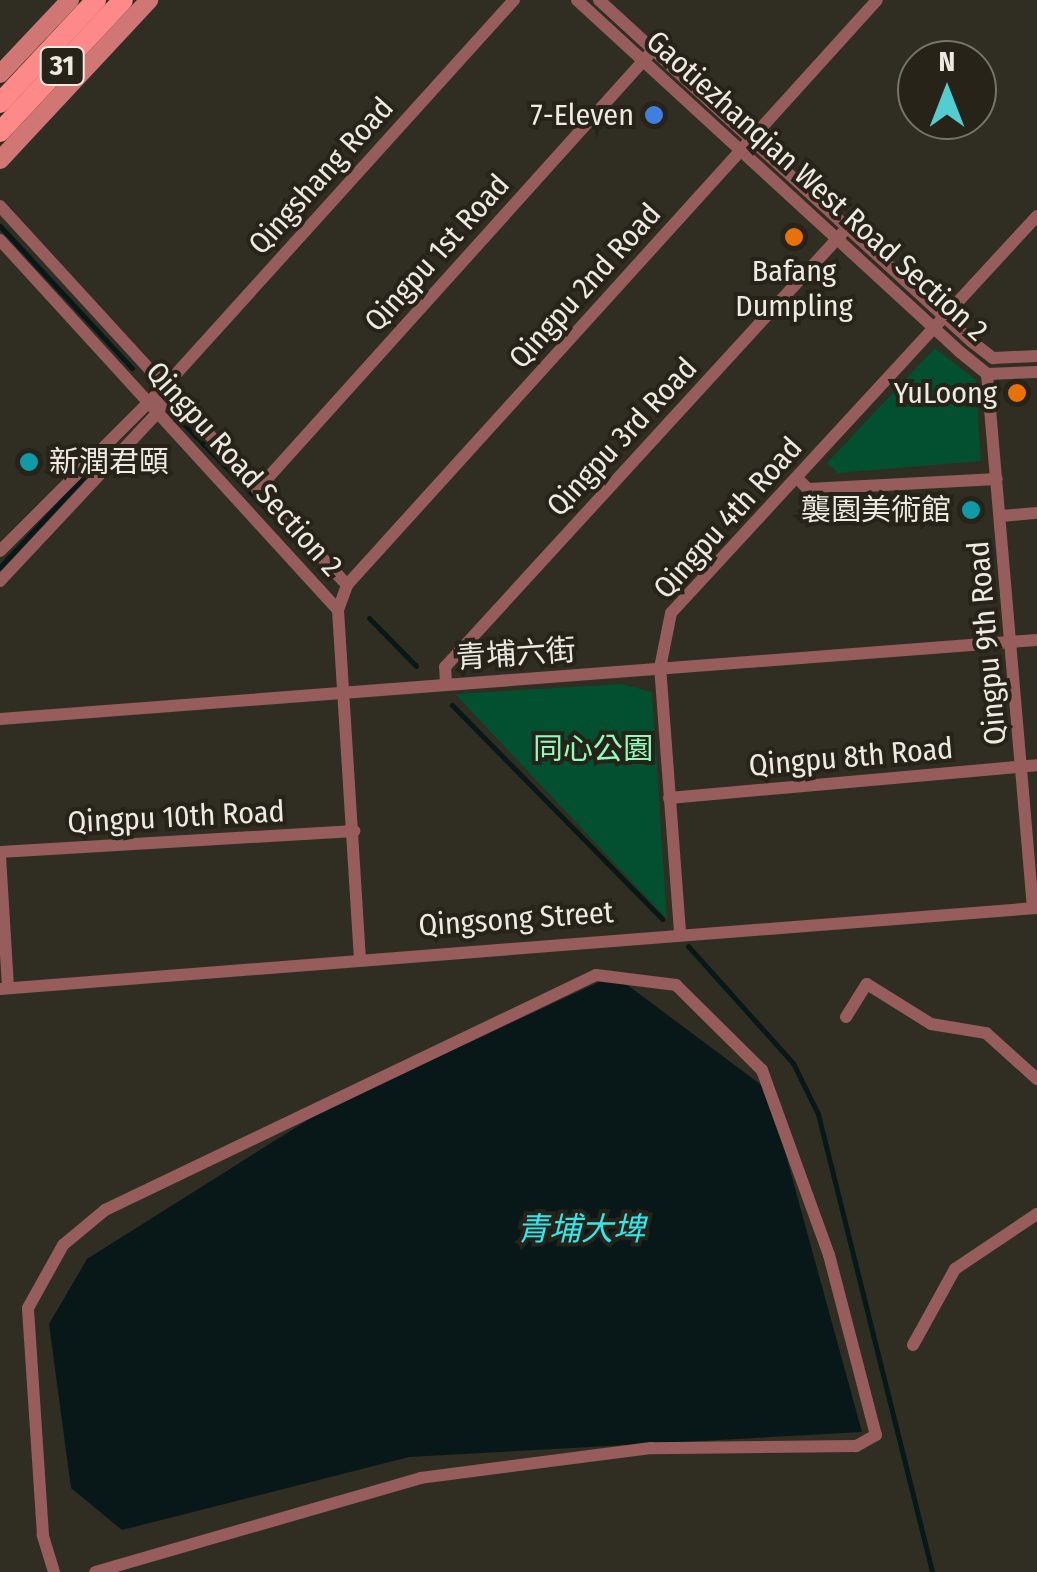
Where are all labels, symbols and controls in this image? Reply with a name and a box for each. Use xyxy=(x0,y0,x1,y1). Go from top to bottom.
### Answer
street label: Gaotiezhanqian West Road Section 2 xyxy=(639,23,995,349)
north arrow xyxy=(897,40,997,140)
road number: 31 xyxy=(40,43,84,89)
text: N xyxy=(939,45,955,78)
street label: Qingshang Road xyxy=(241,90,401,262)
place label: 7-Eleven xyxy=(531,97,634,133)
marker: 7-Eleven xyxy=(643,104,665,126)
street label: Qingpu 1st Road xyxy=(357,167,517,339)
street label: Qingpu 2nd Road xyxy=(502,196,668,376)
marker: Bafang Dumpling xyxy=(783,226,805,248)
place label: Bafang Dumpling xyxy=(735,253,853,324)
street label: Qingpu 3rd Road xyxy=(539,350,705,524)
street label: Qingpu Road Section 2 xyxy=(138,354,350,584)
place label: YuLoong xyxy=(894,375,997,411)
marker: YuLoong xyxy=(1006,382,1028,404)
street label: Qingpu 4th Road xyxy=(646,430,810,606)
place label: 新潤君頤 xyxy=(49,444,169,480)
marker: 新潤君頤 xyxy=(18,451,40,473)
place label: 襲園美術館 xyxy=(801,492,951,528)
marker: 襲園美術館 xyxy=(960,499,982,521)
street label: Qingpu 9th Road xyxy=(960,540,1014,746)
street label: 青埔六街 xyxy=(455,632,577,676)
street label: Qingpu 8th Road xyxy=(747,730,955,784)
park label: 同心公園 xyxy=(533,731,653,767)
street label: Qingpu 10th Road xyxy=(67,793,285,841)
street label: Qingsong Street xyxy=(417,894,615,944)
water label: 青埔大埤 xyxy=(517,1210,645,1248)

